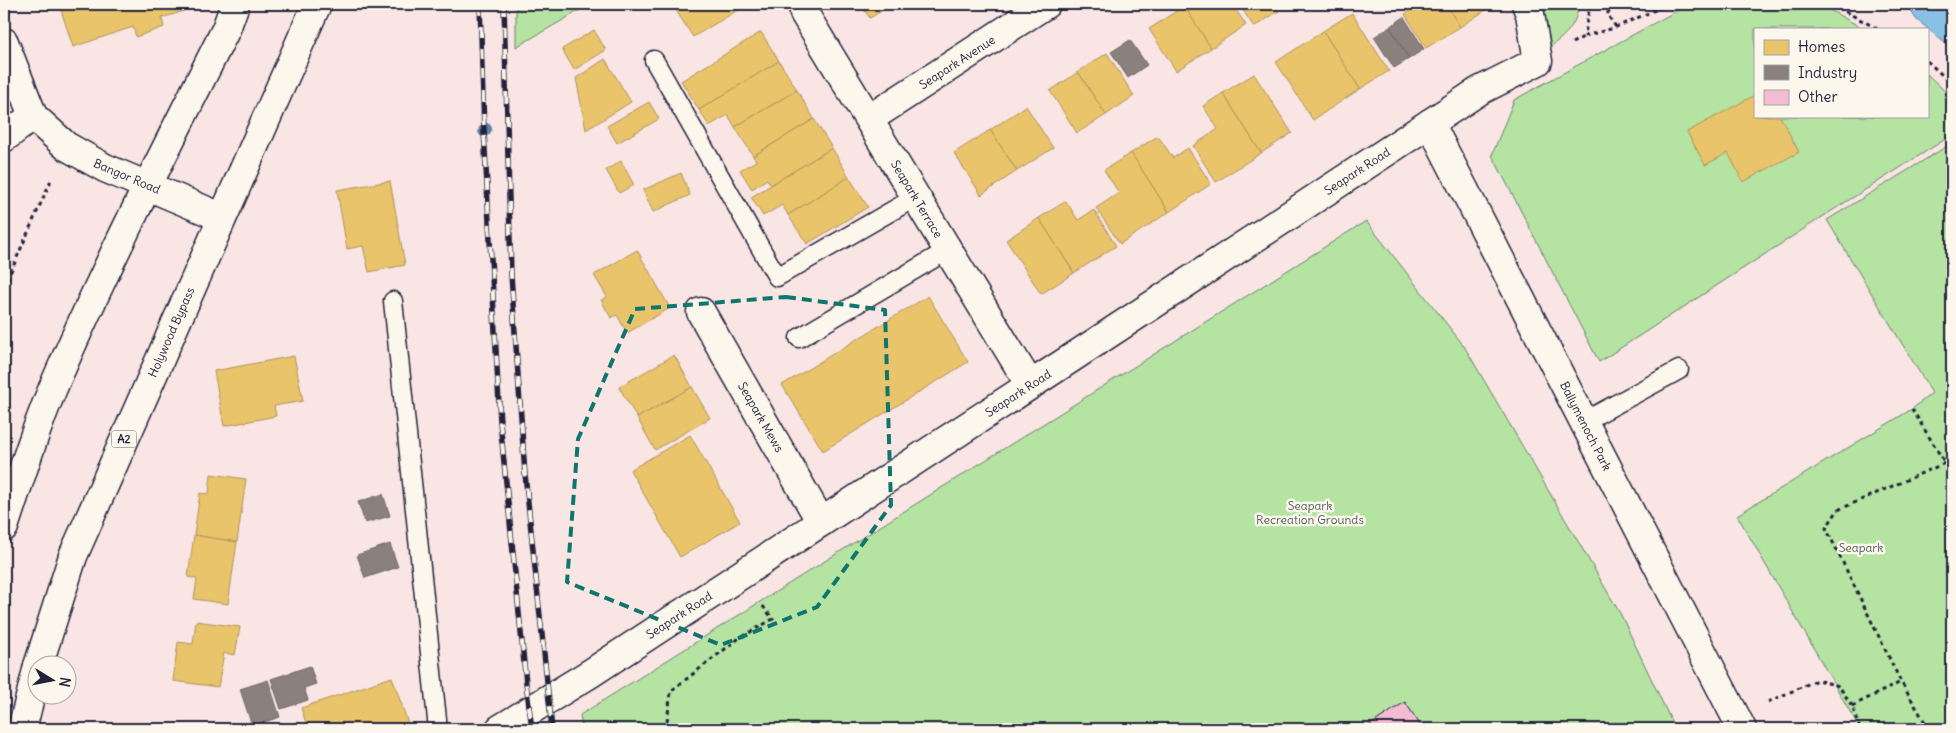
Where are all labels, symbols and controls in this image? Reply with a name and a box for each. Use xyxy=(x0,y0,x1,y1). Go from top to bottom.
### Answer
legend xyxy=(1754,28,1928,118)
street label: Seapark Avenue xyxy=(916,32,998,92)
text: Homes xyxy=(1798,37,1845,56)
text: Industry xyxy=(1798,63,1857,82)
text: Other xyxy=(1798,87,1838,106)
street label: Seapark Road xyxy=(1321,144,1393,198)
street label: Bangor Road xyxy=(91,155,163,197)
street label: Seapark Terrace xyxy=(888,157,946,241)
street label: Holywood Bypass xyxy=(144,285,198,379)
street label: Seapark Road xyxy=(982,366,1054,420)
street label: Seapark Mews xyxy=(735,379,787,455)
street label: Ballymenoch Park xyxy=(1557,379,1615,473)
road number: A2 xyxy=(112,430,136,448)
park label: Seapark Recreation Grounds xyxy=(1256,498,1364,527)
park label: Seapark xyxy=(1839,540,1883,555)
street label: Seapark Road xyxy=(643,588,715,642)
north arrow xyxy=(28,656,78,706)
text: N xyxy=(55,676,75,689)

